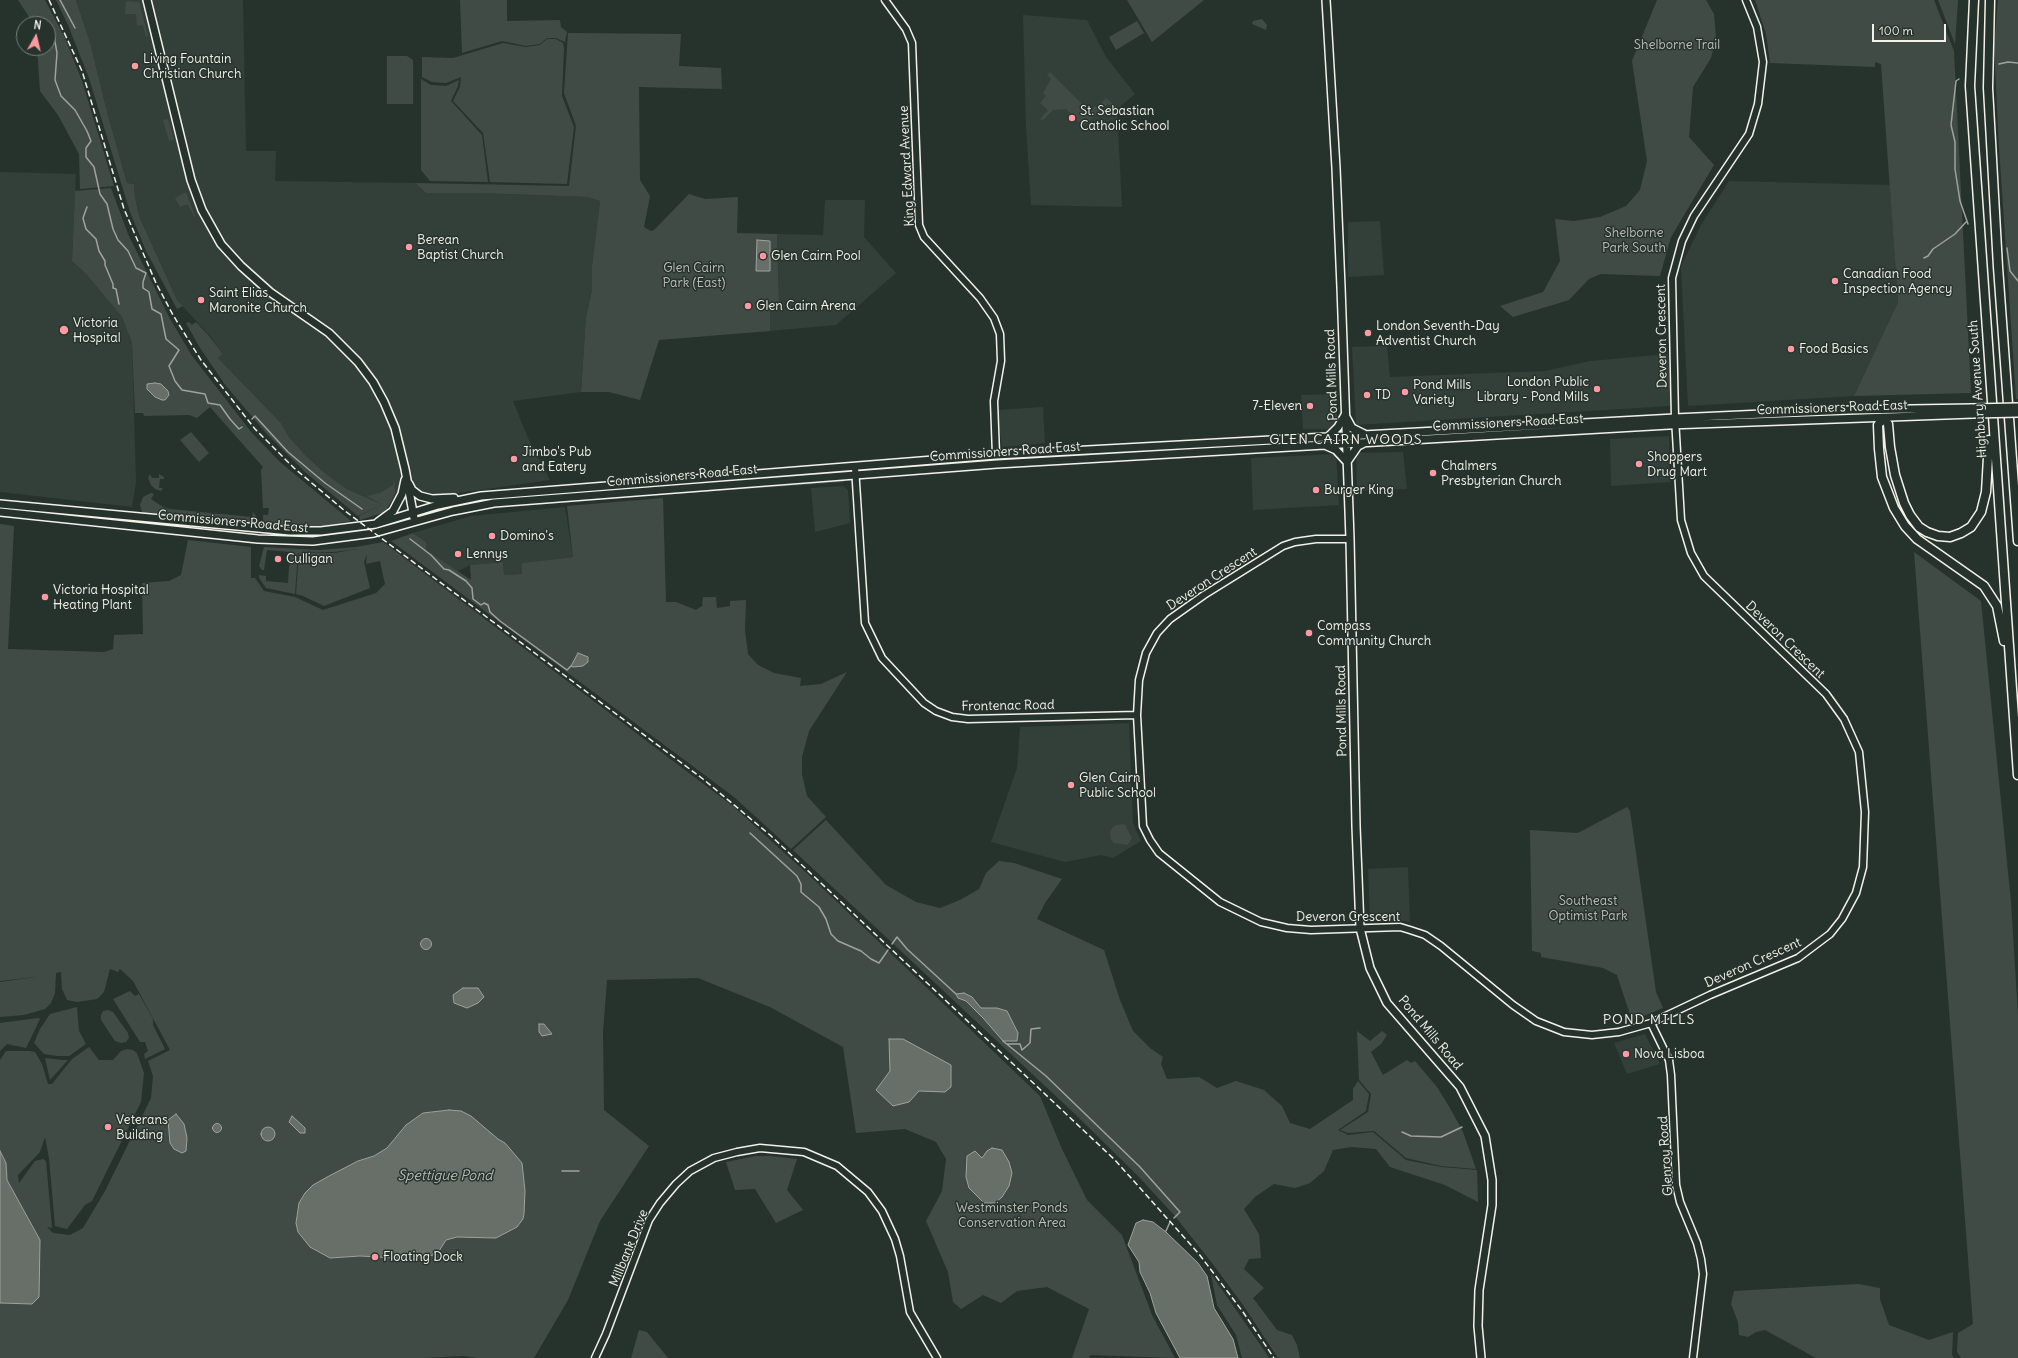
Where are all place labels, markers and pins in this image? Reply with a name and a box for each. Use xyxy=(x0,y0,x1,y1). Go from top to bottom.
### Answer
place label: Living Fountain Christian Church xyxy=(143,51,241,82)
marker: Living Fountain Christian Church xyxy=(130,61,140,71)
place label: St. Sebastian Catholic School xyxy=(1080,103,1169,134)
marker: St. Sebastian Catholic School xyxy=(1067,113,1077,123)
place label: Berean Baptist Church xyxy=(417,232,504,263)
marker: Berean Baptist Church xyxy=(404,242,414,252)
place label: Glen Cairn Pool xyxy=(771,248,861,264)
marker: Glen Cairn Pool xyxy=(758,251,768,261)
place label: Canadian Food Inspection Agency xyxy=(1843,266,1952,297)
marker: Canadian Food Inspection Agency xyxy=(1830,276,1840,286)
place label: Saint Elias Maronite Church xyxy=(209,285,307,316)
marker: Saint Elias Maronite Church xyxy=(196,295,206,305)
place label: Glen Cairn Arena xyxy=(756,298,856,314)
marker: Glen Cairn Arena xyxy=(743,301,753,311)
place label: Victoria Hospital xyxy=(73,315,121,346)
place label: London Seventh-Day Adventist Church xyxy=(1376,318,1500,349)
marker: Victoria Hospital xyxy=(58,324,70,336)
marker: London Seventh-Day Adventist Church xyxy=(1363,328,1373,338)
place label: Food Basics xyxy=(1799,341,1868,357)
marker: Food Basics xyxy=(1786,344,1796,354)
place label: London Public Library - Pond Mills xyxy=(1477,374,1589,405)
place label: Pond Mills Variety xyxy=(1413,377,1471,408)
marker: London Public Library - Pond Mills xyxy=(1592,384,1602,394)
place label: TD xyxy=(1375,387,1391,403)
marker: Pond Mills Variety xyxy=(1400,387,1410,397)
marker: TD xyxy=(1362,390,1372,400)
place label: 7-Eleven xyxy=(1252,398,1302,414)
marker: 7-Eleven xyxy=(1305,401,1315,411)
place label: Jimbo's Pub and Eatery xyxy=(522,444,591,475)
place label: Shoppers Drug Mart xyxy=(1647,449,1707,480)
marker: Jimbo's Pub and Eatery xyxy=(509,454,519,464)
place label: Chalmers Presbyterian Church xyxy=(1441,458,1562,489)
marker: Shoppers Drug Mart xyxy=(1634,459,1644,469)
marker: Chalmers Presbyterian Church xyxy=(1428,468,1438,478)
place label: Burger King xyxy=(1324,482,1394,498)
marker: Burger King xyxy=(1311,485,1321,495)
place label: Domino's xyxy=(500,528,554,544)
marker: Domino's xyxy=(487,531,497,541)
place label: Lennys xyxy=(466,546,508,562)
marker: Lennys xyxy=(453,549,463,559)
place label: Culligan xyxy=(286,551,333,567)
marker: Culligan xyxy=(273,554,283,564)
place label: Victoria Hospital Heating Plant xyxy=(53,582,149,613)
marker: Victoria Hospital Heating Plant xyxy=(40,592,50,602)
place label: Compass Community Church xyxy=(1317,618,1431,649)
marker: Compass Community Church xyxy=(1304,628,1314,638)
place label: Glen Cairn Public School xyxy=(1079,770,1156,801)
marker: Glen Cairn Public School xyxy=(1066,780,1076,790)
place label: Nova Lisboa xyxy=(1634,1046,1705,1062)
marker: Nova Lisboa xyxy=(1621,1049,1631,1059)
place label: Veterans Building xyxy=(116,1112,168,1143)
marker: Veterans Building xyxy=(103,1122,113,1132)
place label: Floating Dock xyxy=(383,1249,463,1265)
marker: Floating Dock xyxy=(370,1252,380,1262)

